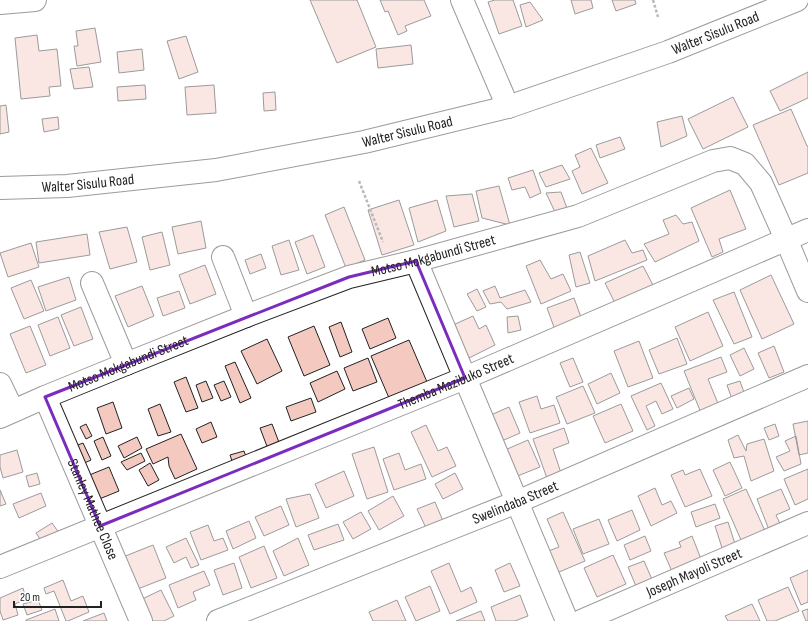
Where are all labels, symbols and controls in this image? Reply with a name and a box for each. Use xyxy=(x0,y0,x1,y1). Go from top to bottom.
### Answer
street label: Walter Sisulu Road xyxy=(669,7,762,59)
street label: Walter Sisulu Road xyxy=(360,111,454,152)
street label: Walter Sisulu Road xyxy=(41,169,135,196)
street label: Motso Mokgabundi Street xyxy=(369,230,498,281)
street label: Motso Mokgabundi Street xyxy=(65,330,191,396)
street label: Themba Mazibuko Street xyxy=(395,349,517,414)
street label: Stanley Mathee Close xyxy=(63,456,123,562)
street label: Swelindaba Street xyxy=(469,476,561,528)
street label: Joseph Mayoli Street xyxy=(642,543,745,602)
scale bar xyxy=(14,583,101,609)
text: 20 m xyxy=(20,590,40,605)

